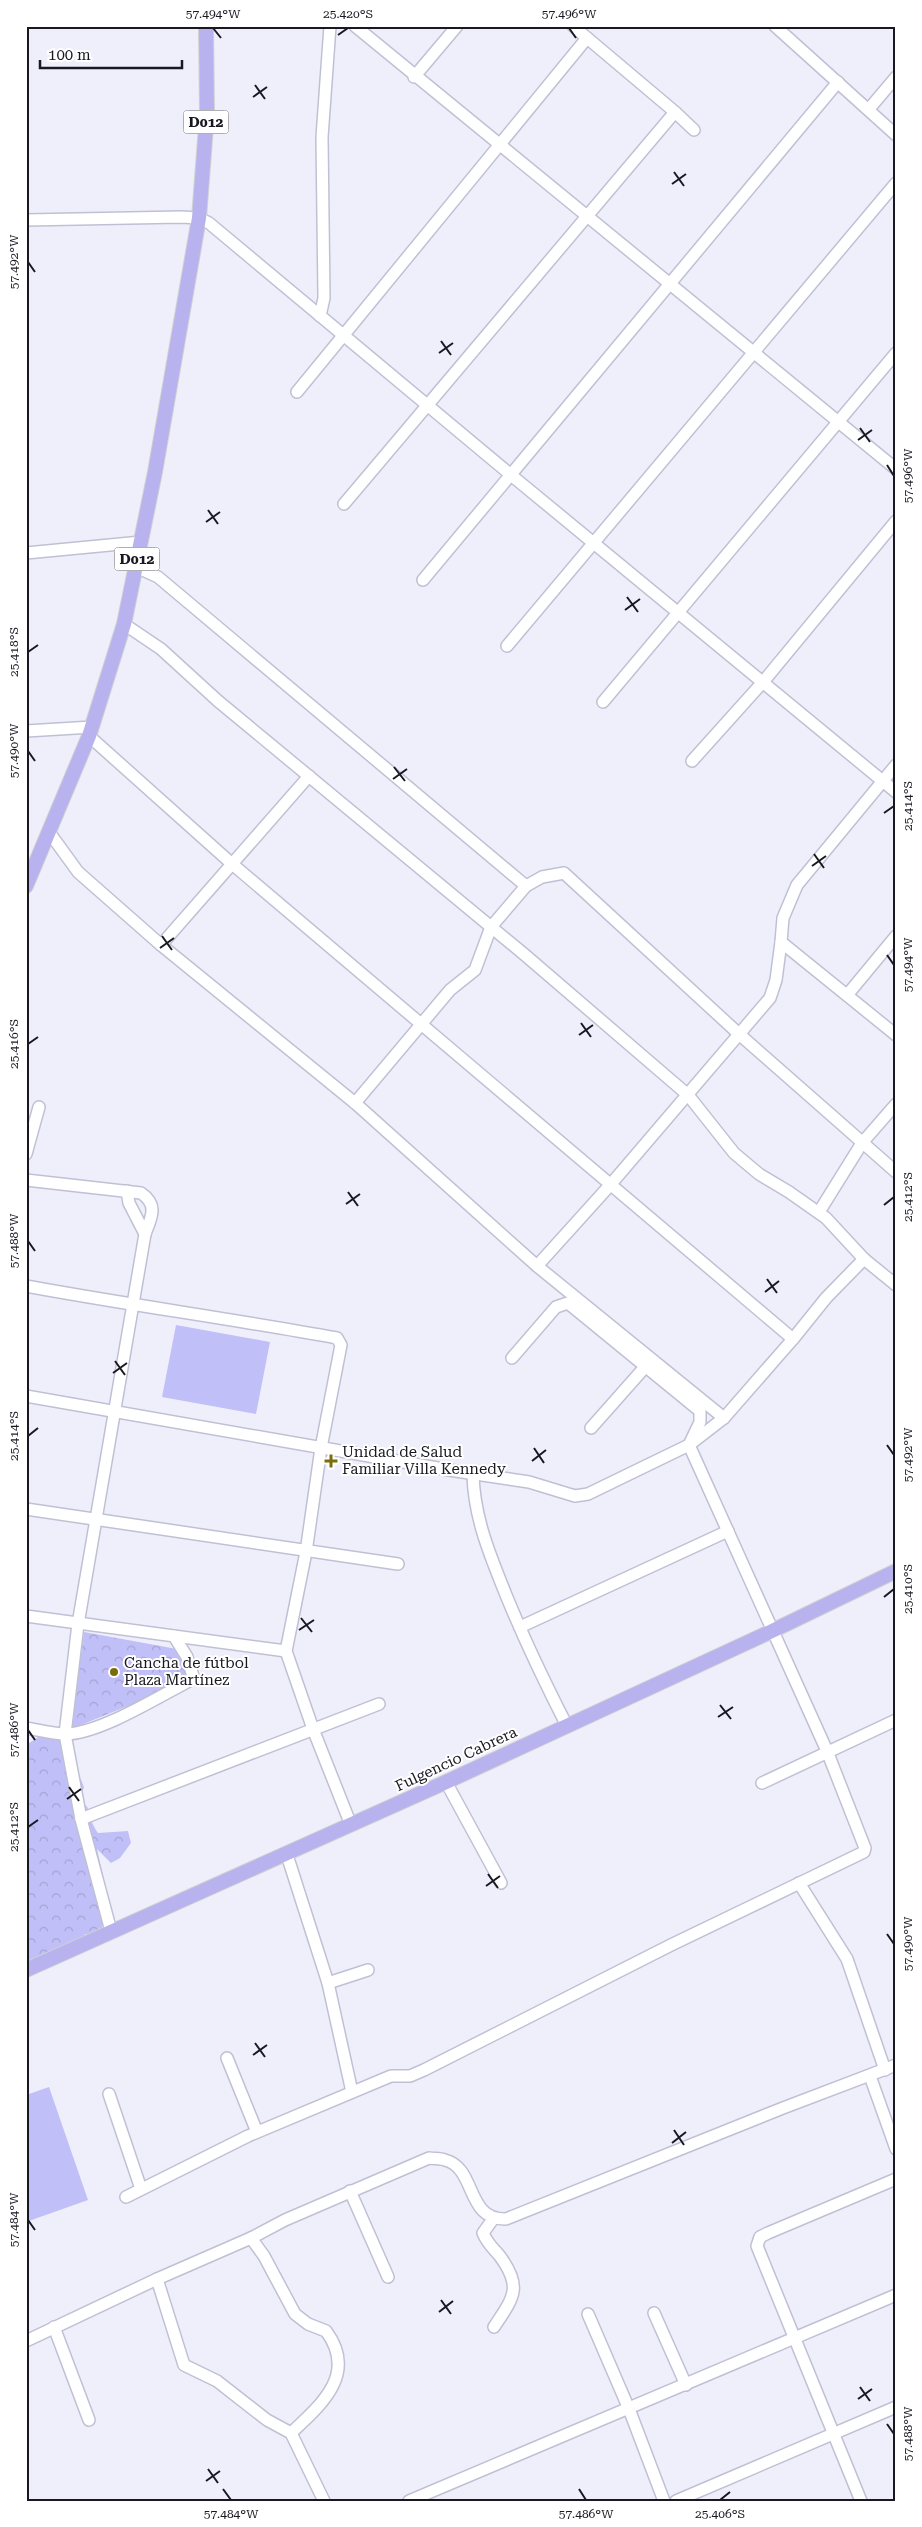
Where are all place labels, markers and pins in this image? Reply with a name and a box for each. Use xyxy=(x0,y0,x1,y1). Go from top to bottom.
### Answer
place label: Unidad de Salud Familiar Villa Kennedy xyxy=(342,1443,506,1478)
marker: Unidad de Salud Familiar Villa Kennedy xyxy=(324,1454,338,1468)
place label: Cancha de fútbol Plaza Martínez xyxy=(124,1654,249,1689)
marker: Cancha de fútbol Plaza Martínez xyxy=(108,1666,120,1678)

